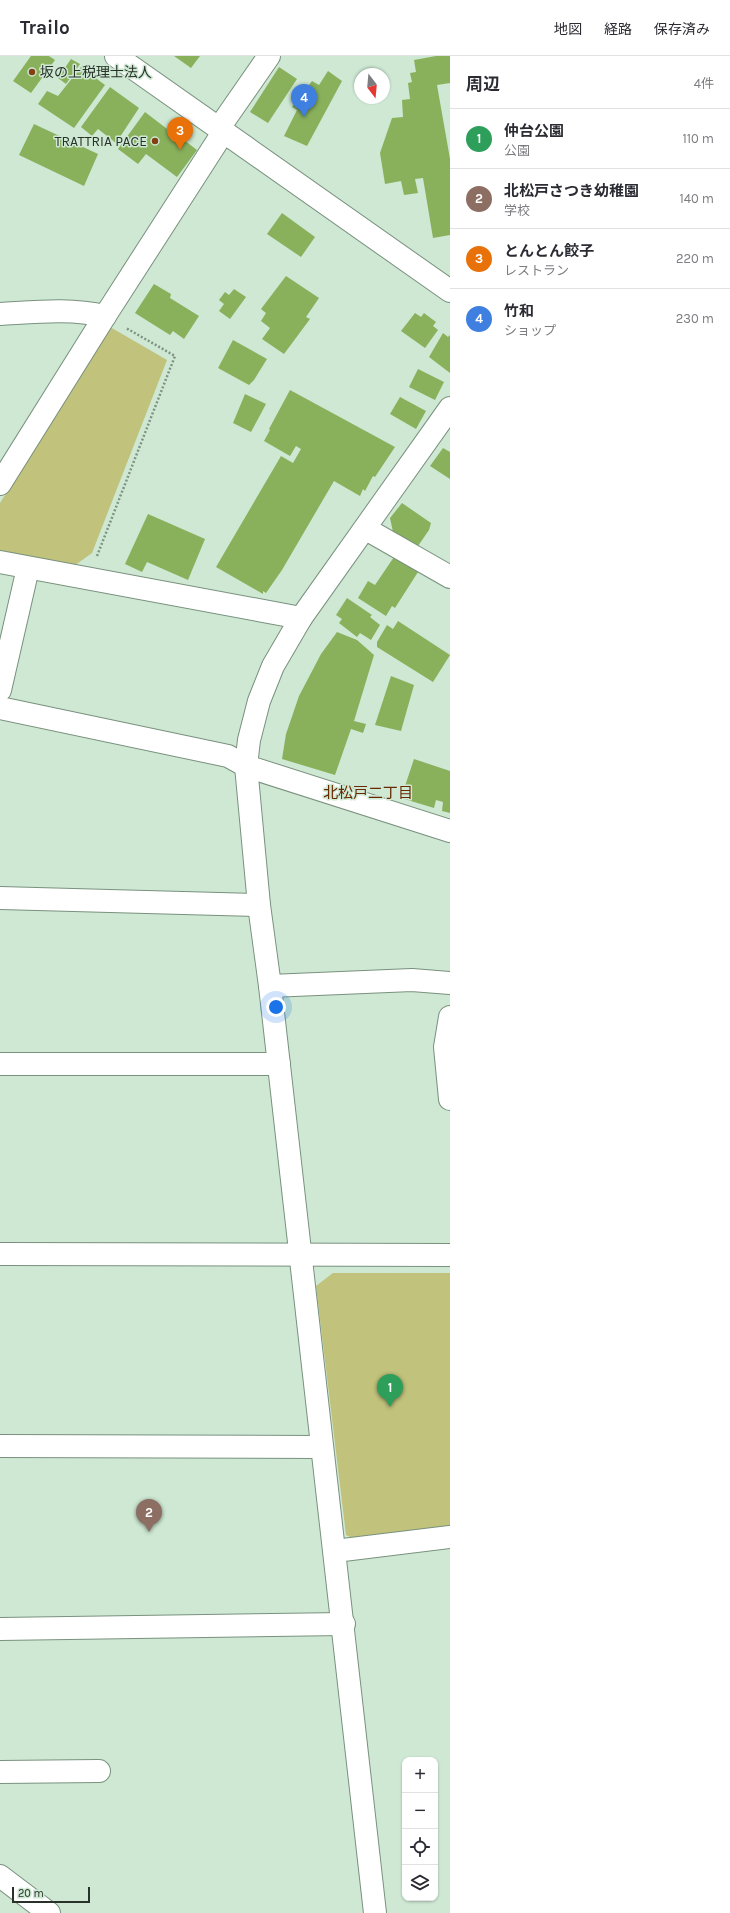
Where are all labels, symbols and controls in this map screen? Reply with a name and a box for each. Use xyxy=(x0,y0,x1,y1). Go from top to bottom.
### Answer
text: Trailo xyxy=(20,17,70,39)
text: 地図 xyxy=(554,21,582,38)
text: 経路 xyxy=(604,21,632,38)
text: 保存済み xyxy=(654,21,710,38)
place label: 坂の上税理士法人 xyxy=(40,64,152,81)
marker: 坂の上税理士法人 xyxy=(27,67,37,77)
north arrow xyxy=(354,68,390,104)
text: 周辺 xyxy=(466,74,500,94)
text: 4件 xyxy=(694,76,714,91)
pin: 4 xyxy=(291,84,317,117)
pin: 3 xyxy=(167,117,193,150)
text: 仲台公園 xyxy=(504,122,564,140)
text: 1 xyxy=(477,131,481,146)
text: 110 m xyxy=(682,131,714,146)
place label: TRATTRIA PACE xyxy=(54,133,147,150)
marker: TRATTRIA PACE xyxy=(150,136,160,146)
text: 公園 xyxy=(504,143,530,158)
text: 北松戸さつき幼稚園 xyxy=(504,182,639,200)
text: 2 xyxy=(475,191,483,206)
text: 140 m xyxy=(679,191,714,206)
text: 学校 xyxy=(504,203,530,218)
text: とんとん餃子 xyxy=(504,242,594,260)
text: 3 xyxy=(475,251,483,266)
text: 220 m xyxy=(676,251,714,266)
text: レストラン xyxy=(504,263,569,278)
text: 竹和 xyxy=(504,302,534,320)
text: 4 xyxy=(475,311,483,326)
text: 230 m xyxy=(676,311,714,326)
text: ショップ xyxy=(504,323,556,338)
district label: 北松戸二丁目 xyxy=(323,784,413,802)
your location xyxy=(266,997,286,1017)
pin: 1 xyxy=(377,1374,403,1407)
pin: 2 xyxy=(136,1499,162,1532)
map controls xyxy=(402,1757,438,1901)
button: + xyxy=(402,1757,438,1793)
button: − xyxy=(402,1793,438,1829)
button: locate xyxy=(402,1829,438,1865)
button: layers xyxy=(402,1865,438,1901)
scale bar xyxy=(12,1885,90,1904)
text: 20 m xyxy=(18,1887,44,1900)

